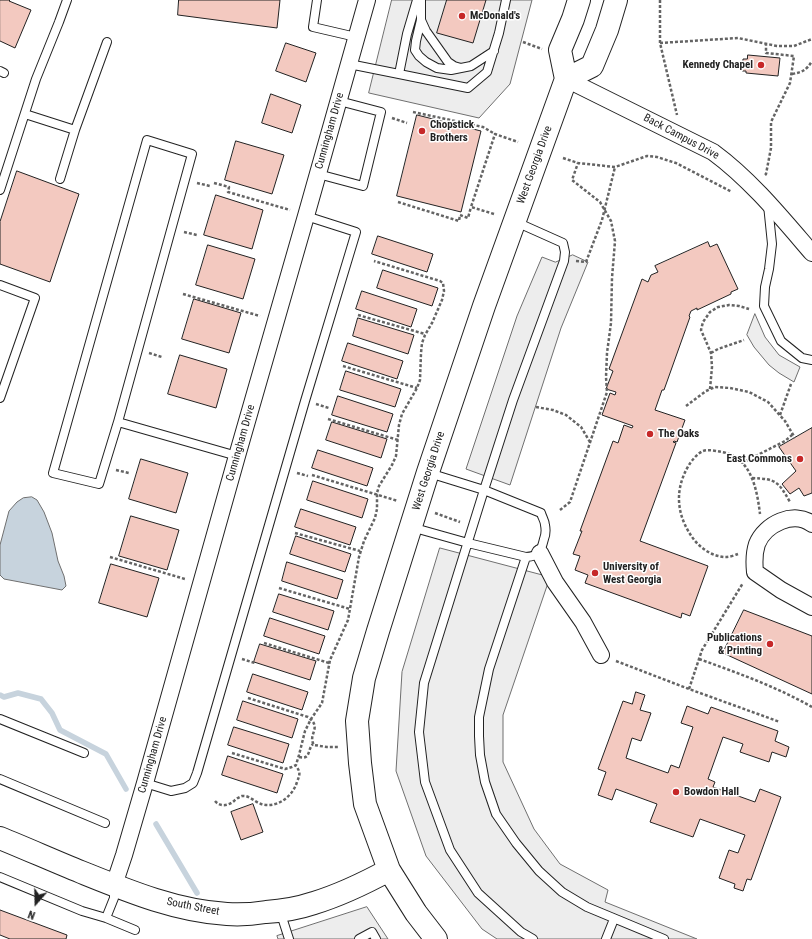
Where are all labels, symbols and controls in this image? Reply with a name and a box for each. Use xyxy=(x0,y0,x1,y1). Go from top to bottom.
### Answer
place label: McDonald's xyxy=(470,9,520,23)
marker: McDonald's xyxy=(457,11,467,21)
place label: Kennedy Chapel xyxy=(682,58,753,72)
marker: Kennedy Chapel xyxy=(756,60,766,70)
street label: Cunningham Drive xyxy=(313,91,347,171)
street label: Back Campus Drive xyxy=(641,111,721,163)
place label: Chopstick Brothers xyxy=(430,118,474,144)
street label: West Georgia Drive xyxy=(515,124,555,206)
marker: Chopstick Brothers xyxy=(417,126,427,136)
street label: Cunningham Drive xyxy=(224,403,258,483)
place label: The Oaks xyxy=(658,427,699,441)
marker: The Oaks xyxy=(645,429,655,439)
street label: West Georgia Drive xyxy=(410,430,448,512)
place label: East Commons xyxy=(727,452,792,466)
marker: East Commons xyxy=(795,454,805,464)
place label: University of West Georgia xyxy=(603,560,661,586)
marker: University of West Georgia xyxy=(590,568,600,578)
place label: Publications & Printing xyxy=(707,631,762,657)
marker: Publications & Printing xyxy=(765,639,775,649)
street label: Cunningham Drive xyxy=(136,715,170,795)
place label: Bowdon Hall xyxy=(684,785,739,799)
marker: Bowdon Hall xyxy=(671,787,681,797)
north arrow xyxy=(16,883,56,923)
street label: South Street xyxy=(166,895,220,919)
text: N xyxy=(26,907,37,922)

